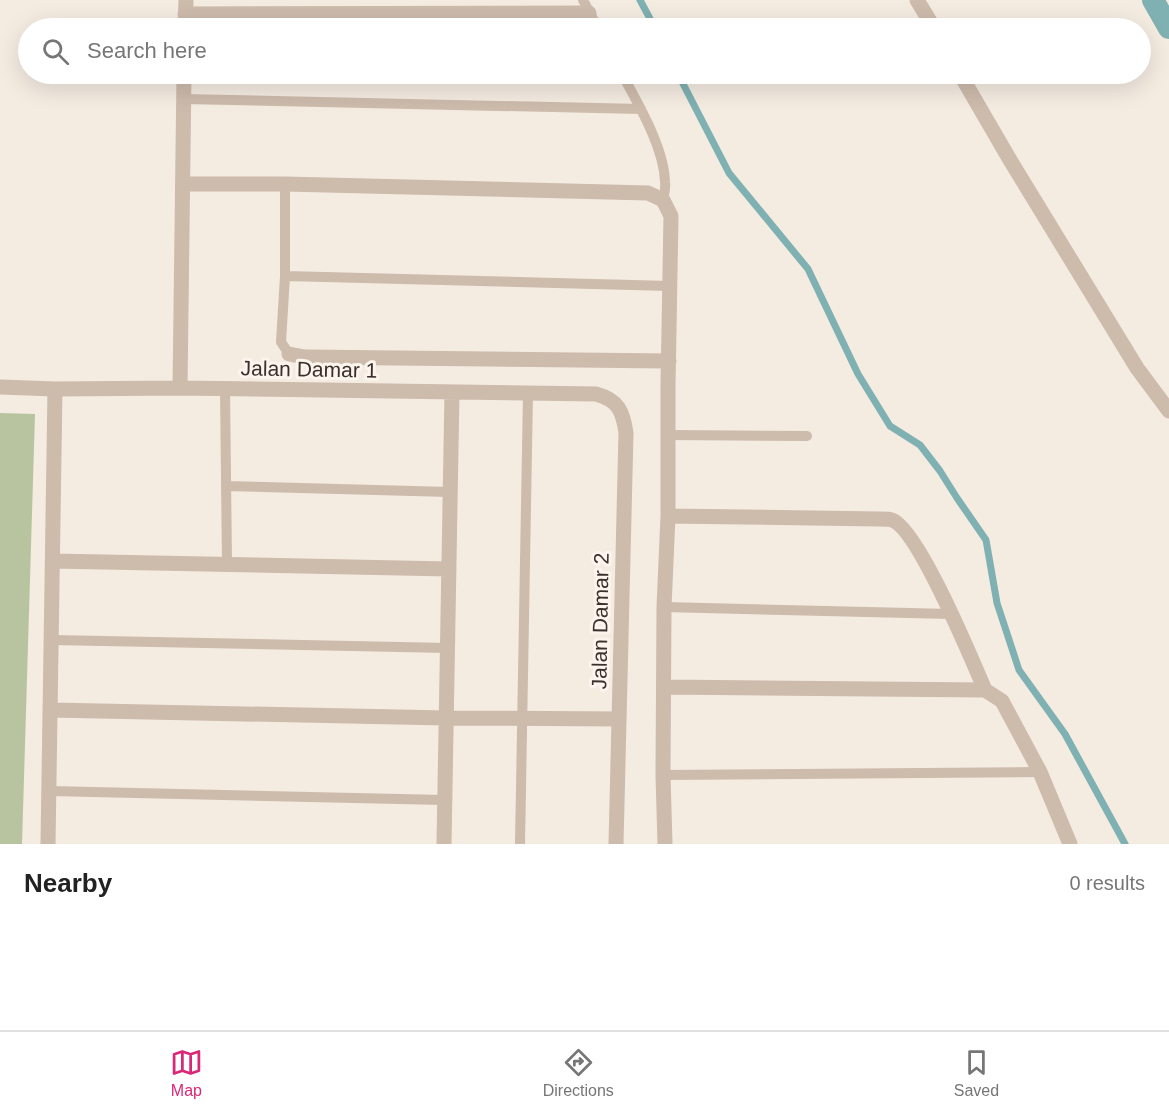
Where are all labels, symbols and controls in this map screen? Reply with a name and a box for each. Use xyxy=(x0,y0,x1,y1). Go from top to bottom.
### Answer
search box xyxy=(18,18,1151,84)
icon: search xyxy=(39,35,72,68)
text: Search here xyxy=(87,38,207,63)
street label: Jalan Damar 1 xyxy=(241,356,377,382)
street label: Jalan Damar 2 xyxy=(587,553,613,689)
text: Nearby xyxy=(24,868,112,898)
text: 0 results xyxy=(1069,872,1145,894)
tab: Map xyxy=(170,1046,203,1100)
tab: Directions xyxy=(543,1046,614,1100)
tab: Saved xyxy=(954,1046,999,1100)

